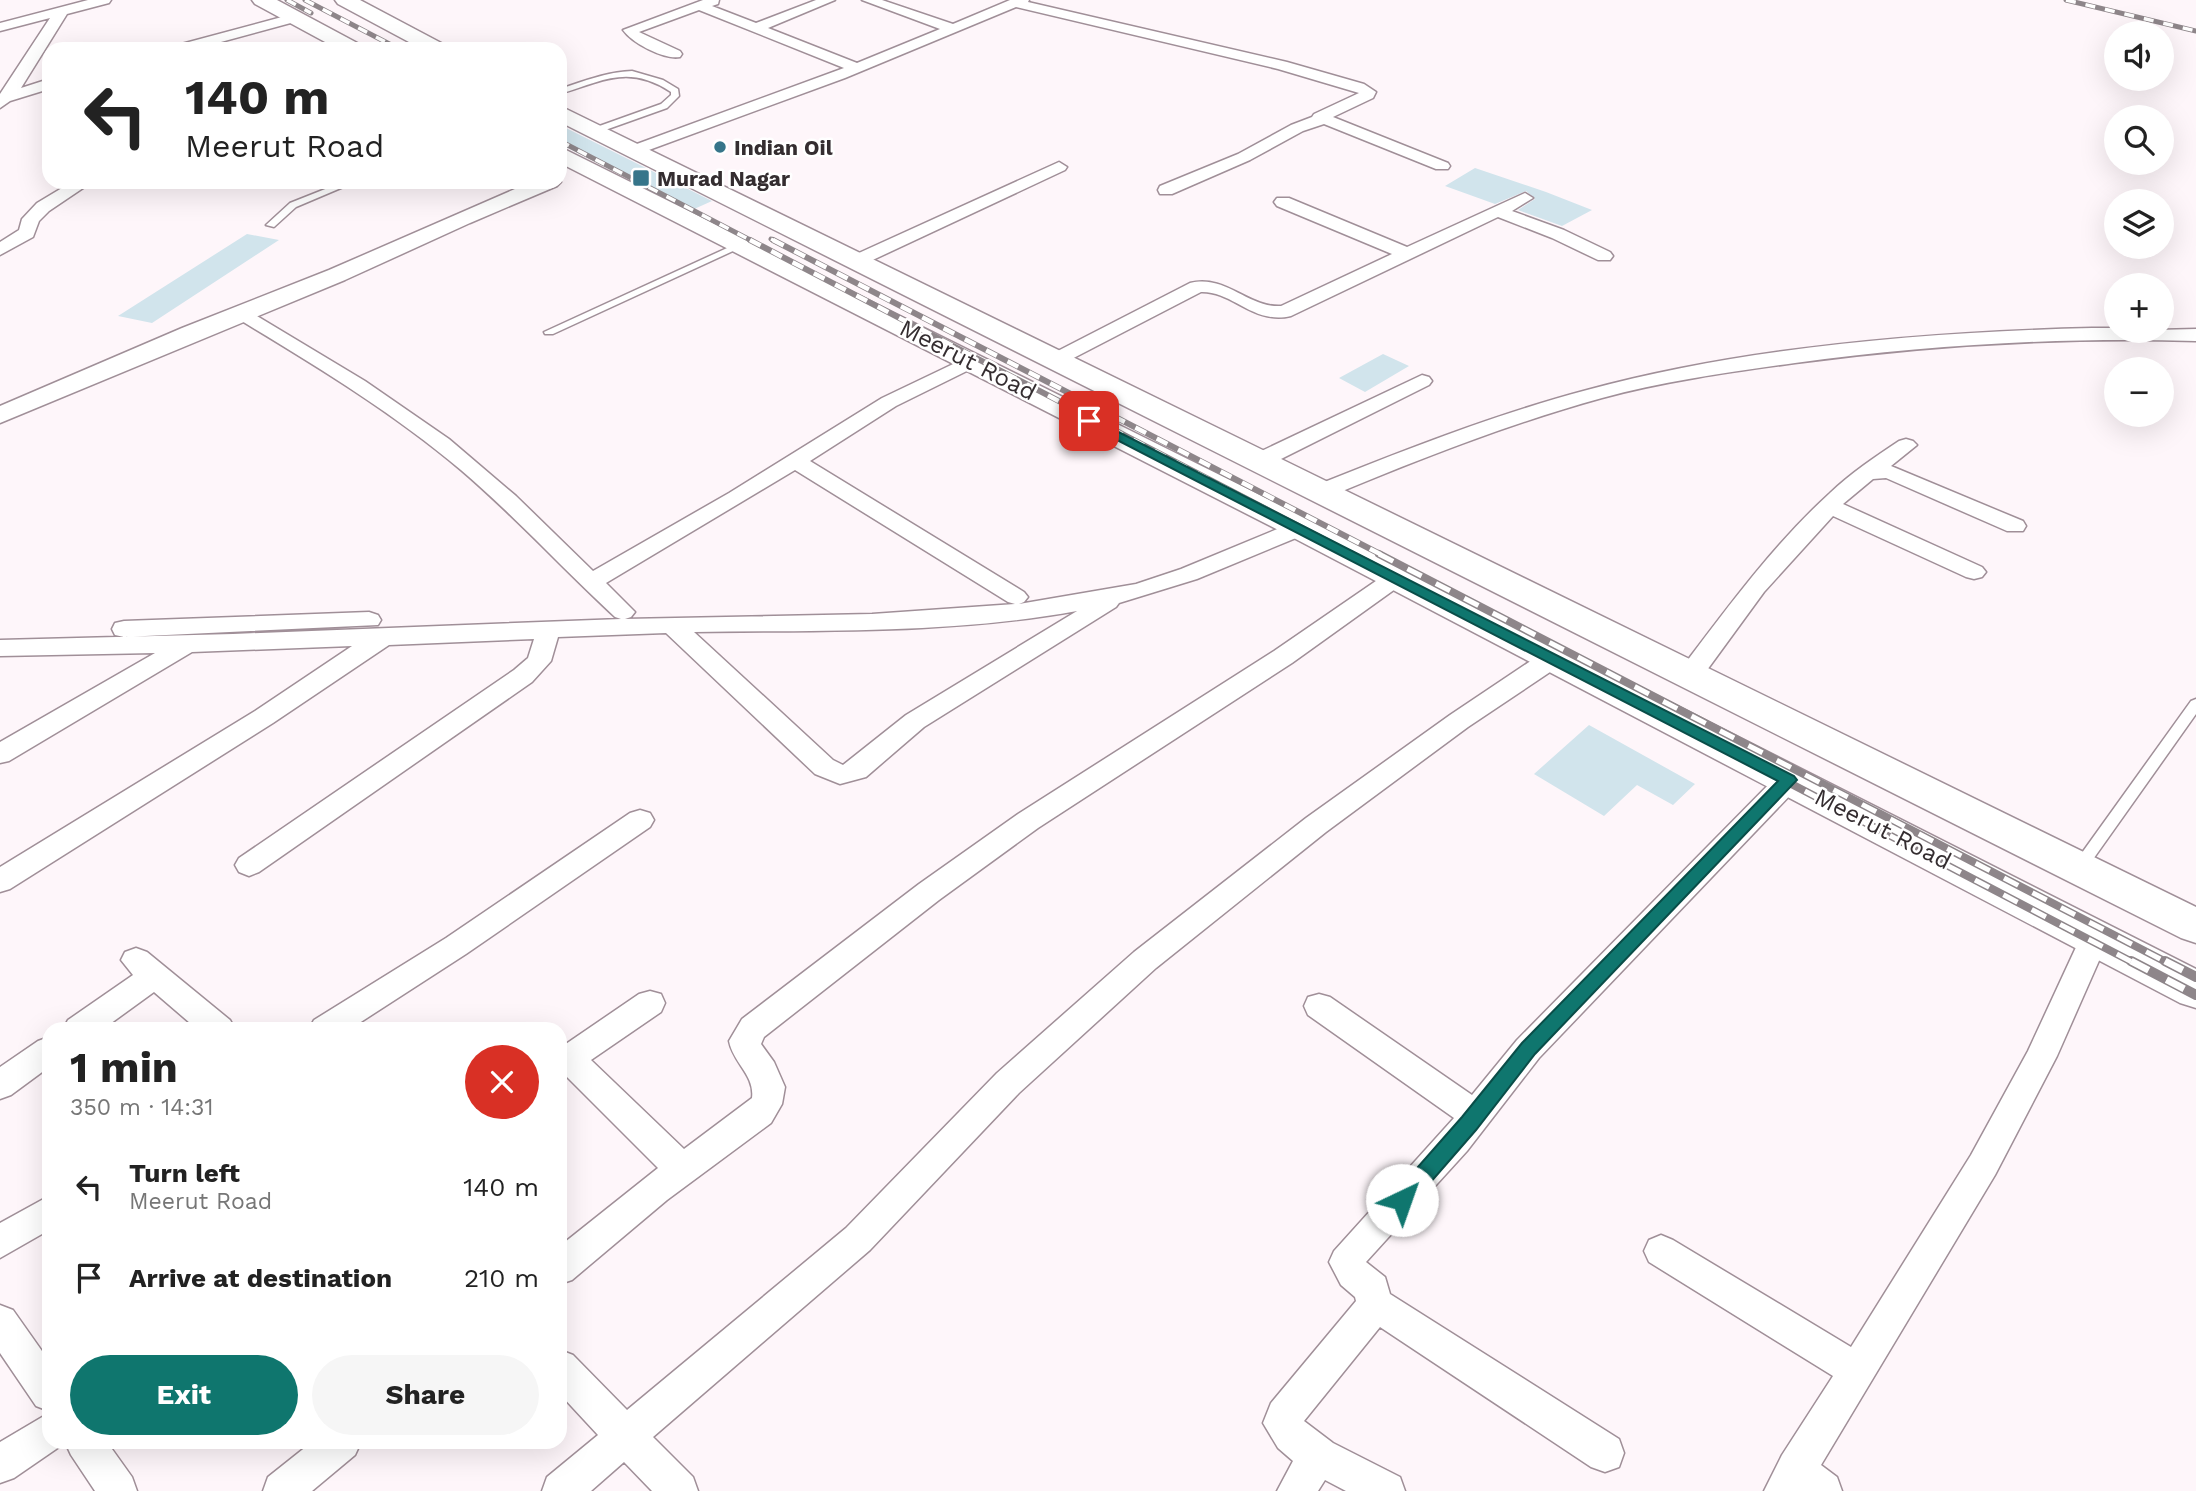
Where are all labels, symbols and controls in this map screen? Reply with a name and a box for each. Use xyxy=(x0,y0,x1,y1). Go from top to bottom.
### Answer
map controls xyxy=(2104,21,2174,427)
button: sound xyxy=(2104,21,2174,91)
text: 140 m xyxy=(185,68,329,126)
icon: left xyxy=(70,70,161,161)
button: search xyxy=(2104,105,2174,175)
text: Meerut Road xyxy=(185,127,384,165)
place label: Indian Oil xyxy=(734,135,833,160)
marker: Indian Oil xyxy=(712,139,728,155)
place label: Murad Nagar xyxy=(657,166,790,191)
marker: Murad Nagar xyxy=(631,168,651,188)
button: layers xyxy=(2104,189,2174,259)
button: + xyxy=(2104,273,2174,343)
street label: Meerut Road xyxy=(895,314,1041,406)
button: − xyxy=(2104,357,2174,427)
pin xyxy=(1059,391,1119,451)
icon: arrive xyxy=(1070,402,1108,440)
street label: Meerut Road xyxy=(1810,783,1956,875)
text: 1 min xyxy=(70,1043,178,1092)
button: close xyxy=(465,1045,539,1119)
text: 350 m · 14:31 xyxy=(70,1094,214,1121)
text: Turn left xyxy=(129,1158,240,1188)
position arrow xyxy=(1365,1163,1439,1237)
icon: left xyxy=(70,1168,108,1206)
text: 140 m xyxy=(463,1172,539,1202)
text: Meerut Road xyxy=(129,1188,272,1215)
icon: arrive xyxy=(70,1259,108,1297)
text: Arrive at destination xyxy=(129,1263,392,1293)
text: 210 m xyxy=(464,1263,539,1293)
button: Exit xyxy=(70,1355,298,1435)
button: Share xyxy=(312,1355,539,1435)

